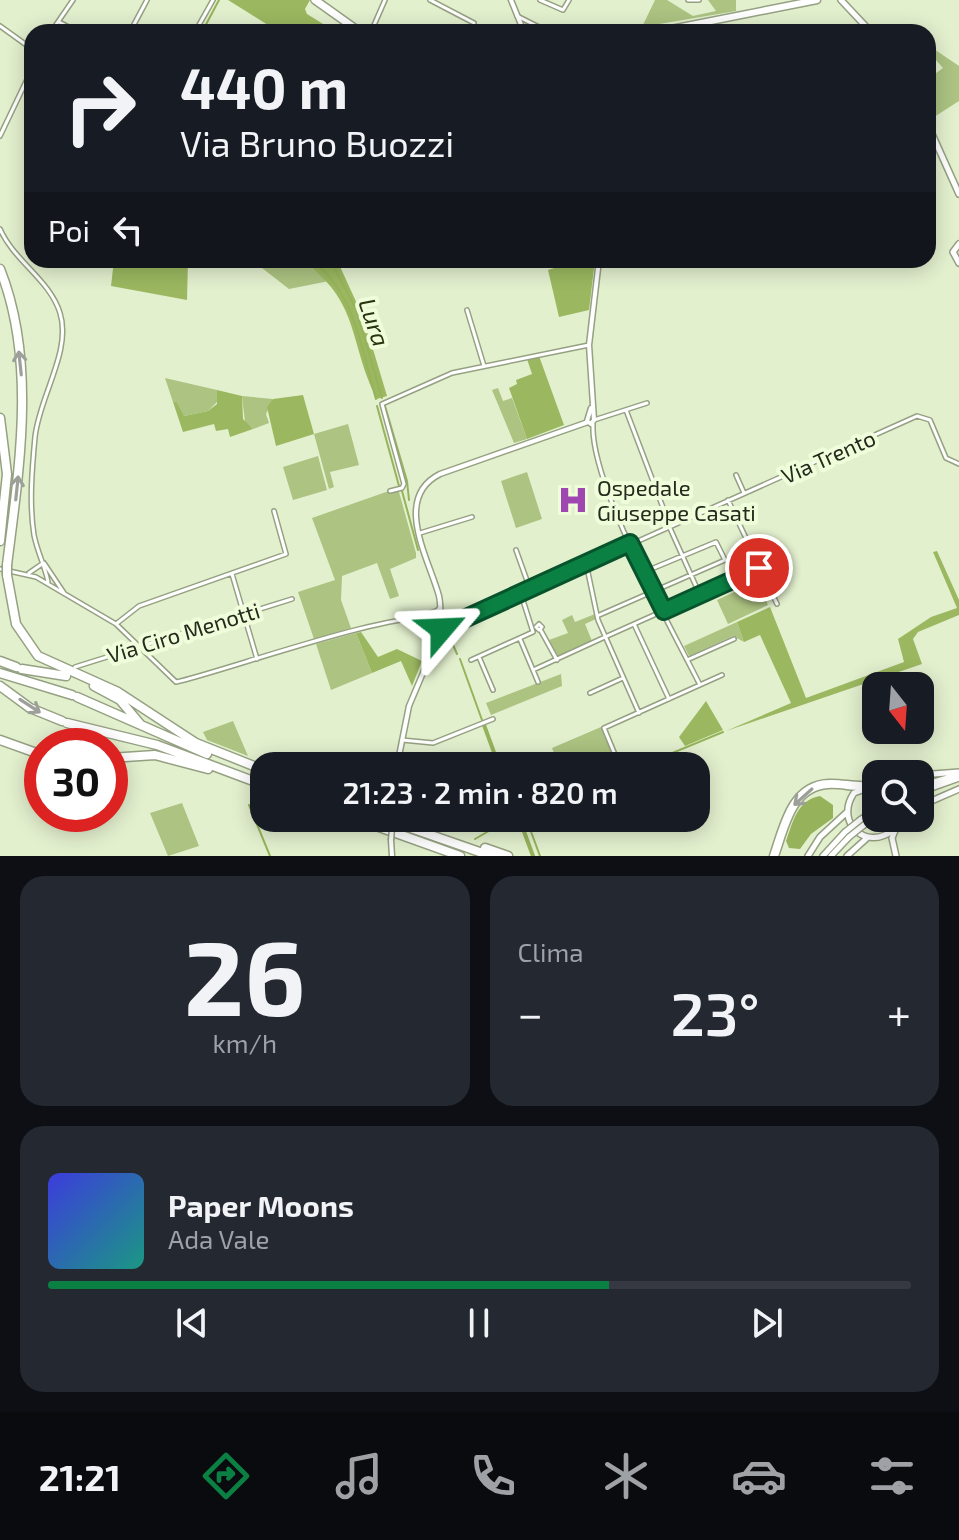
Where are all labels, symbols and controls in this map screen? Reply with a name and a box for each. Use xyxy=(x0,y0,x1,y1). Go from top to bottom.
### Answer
text: 440 m xyxy=(180,53,348,120)
icon: right xyxy=(48,56,152,160)
text: Via Bruno Buozzi xyxy=(180,121,454,164)
icon: left xyxy=(106,208,150,252)
text: Poi xyxy=(48,212,90,248)
water label: Lura xyxy=(353,294,397,350)
one-way arrow xyxy=(12,350,27,377)
street label: Via Trento xyxy=(777,424,879,488)
place label: Ospedale Giuseppe Casati xyxy=(597,474,756,525)
one-way arrow xyxy=(9,475,24,502)
hospital icon: Ospedale Giuseppe Casati xyxy=(556,483,590,517)
pin xyxy=(725,534,793,602)
icon: arrive xyxy=(737,546,781,590)
position arrow xyxy=(400,587,484,671)
street label: Via Ciro Menotti xyxy=(103,596,263,668)
north arrow xyxy=(862,672,934,744)
map controls xyxy=(862,672,934,832)
one-way arrow xyxy=(18,697,40,714)
speed limit sign: 30 xyxy=(24,728,128,832)
button: search xyxy=(862,760,934,832)
text: 21:23 · 2 min · 820 m xyxy=(342,774,618,810)
one-way arrow xyxy=(793,787,813,806)
text: 26 xyxy=(184,912,306,1037)
text: Clima xyxy=(518,936,584,967)
text: 23° xyxy=(670,976,760,1048)
text: − xyxy=(518,986,543,1039)
text: + xyxy=(887,986,911,1039)
text: km/h xyxy=(212,1027,277,1058)
text: Paper Moons xyxy=(168,1187,354,1223)
text: Ada Vale xyxy=(168,1223,270,1254)
icon: previous xyxy=(170,1301,214,1345)
icon: pause xyxy=(457,1301,501,1345)
icon: next xyxy=(745,1301,789,1345)
icon: directions xyxy=(198,1448,254,1504)
icon: music xyxy=(331,1448,387,1504)
icon: phone xyxy=(465,1448,521,1504)
icon: climate xyxy=(598,1448,654,1504)
icon: car xyxy=(731,1448,787,1504)
icon: filters xyxy=(864,1448,920,1504)
text: 21:21 xyxy=(39,1455,121,1498)

